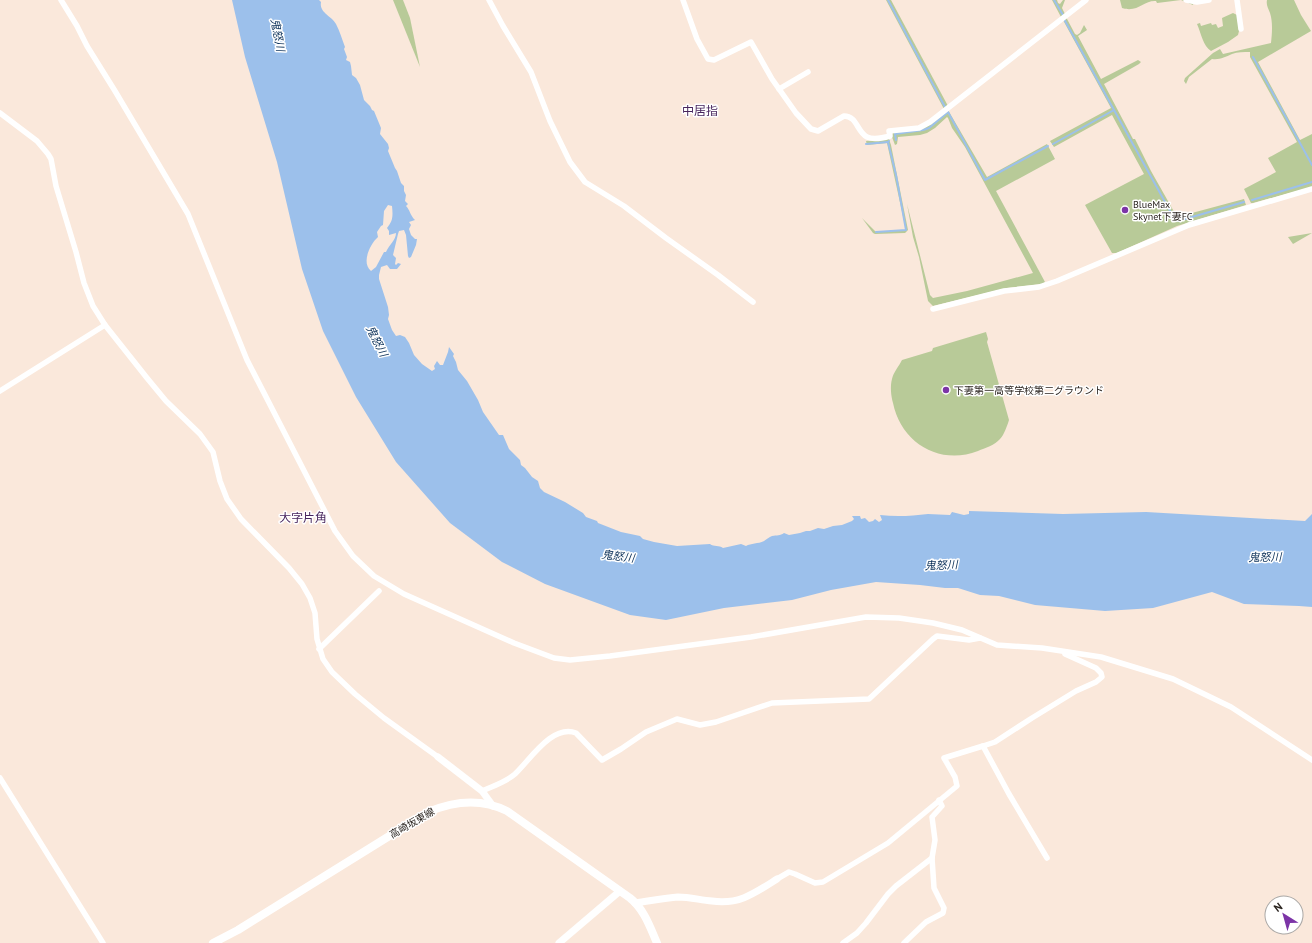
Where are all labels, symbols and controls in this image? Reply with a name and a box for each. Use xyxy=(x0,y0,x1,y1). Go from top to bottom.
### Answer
water label: 鬼怒川 xyxy=(268,17,288,54)
district label: 中居指 xyxy=(682,103,718,118)
place label: BlueMax Skynet下妻FC xyxy=(1133,198,1193,223)
marker: BlueMax Skynet下妻FC xyxy=(1120,205,1130,215)
water label: 鬼怒川 xyxy=(363,323,391,360)
place label: 下妻第一高等学校第二グラウンド xyxy=(954,384,1104,397)
marker: 下妻第一高等学校第二グラウンド xyxy=(941,385,951,395)
district label: 大字片角 xyxy=(279,510,327,525)
water label: 鬼怒川 xyxy=(601,547,636,565)
water label: 鬼怒川 xyxy=(1248,550,1283,564)
water label: 鬼怒川 xyxy=(924,557,959,573)
street label: 高崎坂東線 xyxy=(387,805,437,841)
north arrow xyxy=(1264,895,1304,935)
text: N xyxy=(1271,899,1285,915)

